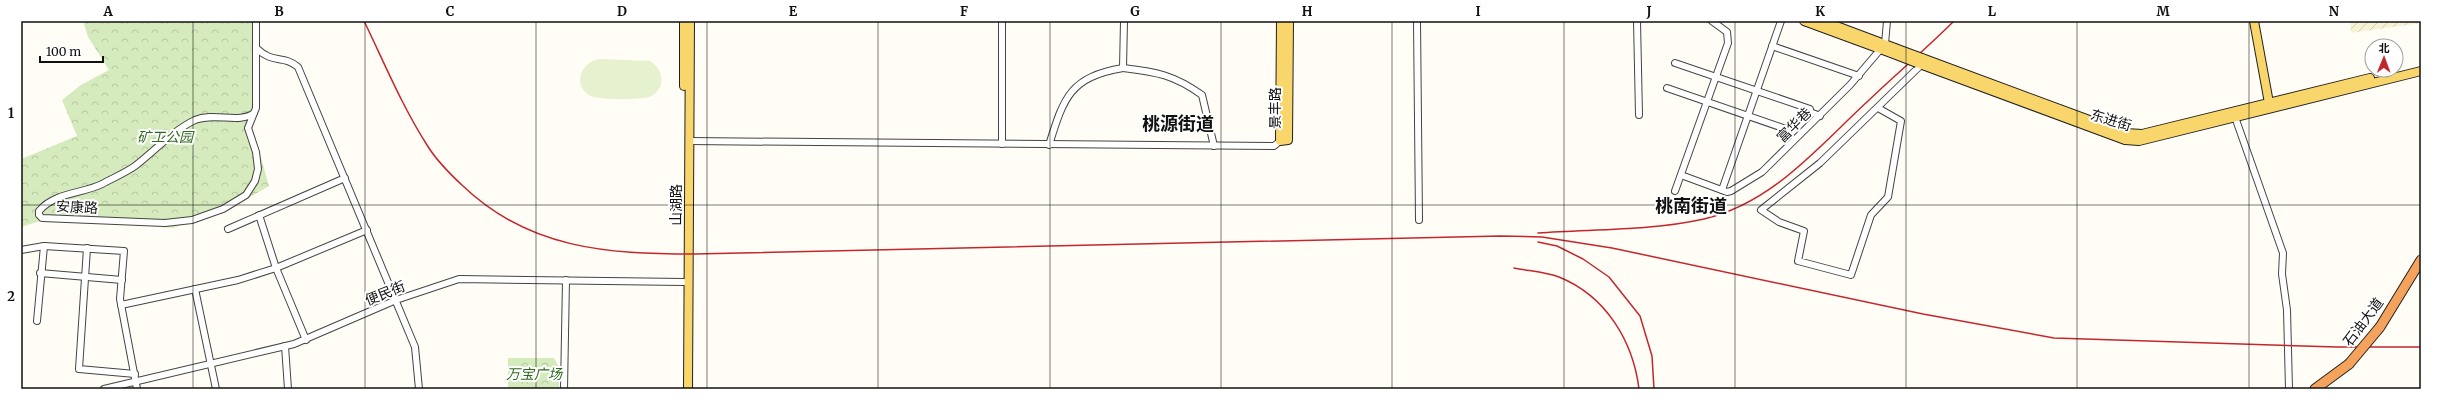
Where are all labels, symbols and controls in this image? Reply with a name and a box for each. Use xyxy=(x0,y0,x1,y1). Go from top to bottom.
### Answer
text: A xyxy=(102,3,113,20)
text: B xyxy=(274,3,284,20)
text: C xyxy=(446,3,455,20)
text: D xyxy=(617,3,627,20)
text: E xyxy=(789,3,798,20)
text: F xyxy=(960,3,968,20)
text: G xyxy=(1130,3,1140,20)
text: H xyxy=(1302,3,1313,20)
text: I xyxy=(1475,3,1481,20)
text: J xyxy=(1645,3,1652,20)
text: K xyxy=(1815,3,1825,20)
text: L xyxy=(1988,3,1997,20)
text: M xyxy=(2156,3,2170,20)
text: N xyxy=(2329,3,2340,20)
scale bar xyxy=(40,38,103,64)
north arrow xyxy=(2364,38,2404,78)
text: 北 xyxy=(2379,41,2390,55)
text: 100 m xyxy=(46,44,81,59)
street label: 景丰路 xyxy=(1266,87,1284,129)
street label: 富华巷 xyxy=(1773,104,1815,146)
text: 1 xyxy=(8,105,14,122)
street label: 东进街 xyxy=(2088,105,2134,135)
district label: 桃源街道 xyxy=(1142,112,1214,135)
park label: 矿工公园 xyxy=(137,128,195,146)
street label: 山湖路 xyxy=(667,184,685,226)
district label: 桃南街道 xyxy=(1655,194,1727,217)
street label: 安康路 xyxy=(56,197,98,217)
street label: 便民街 xyxy=(362,277,408,309)
text: 2 xyxy=(7,288,15,305)
street label: 石油大道 xyxy=(2339,294,2387,350)
park label: 万宝广场 xyxy=(506,365,563,383)

